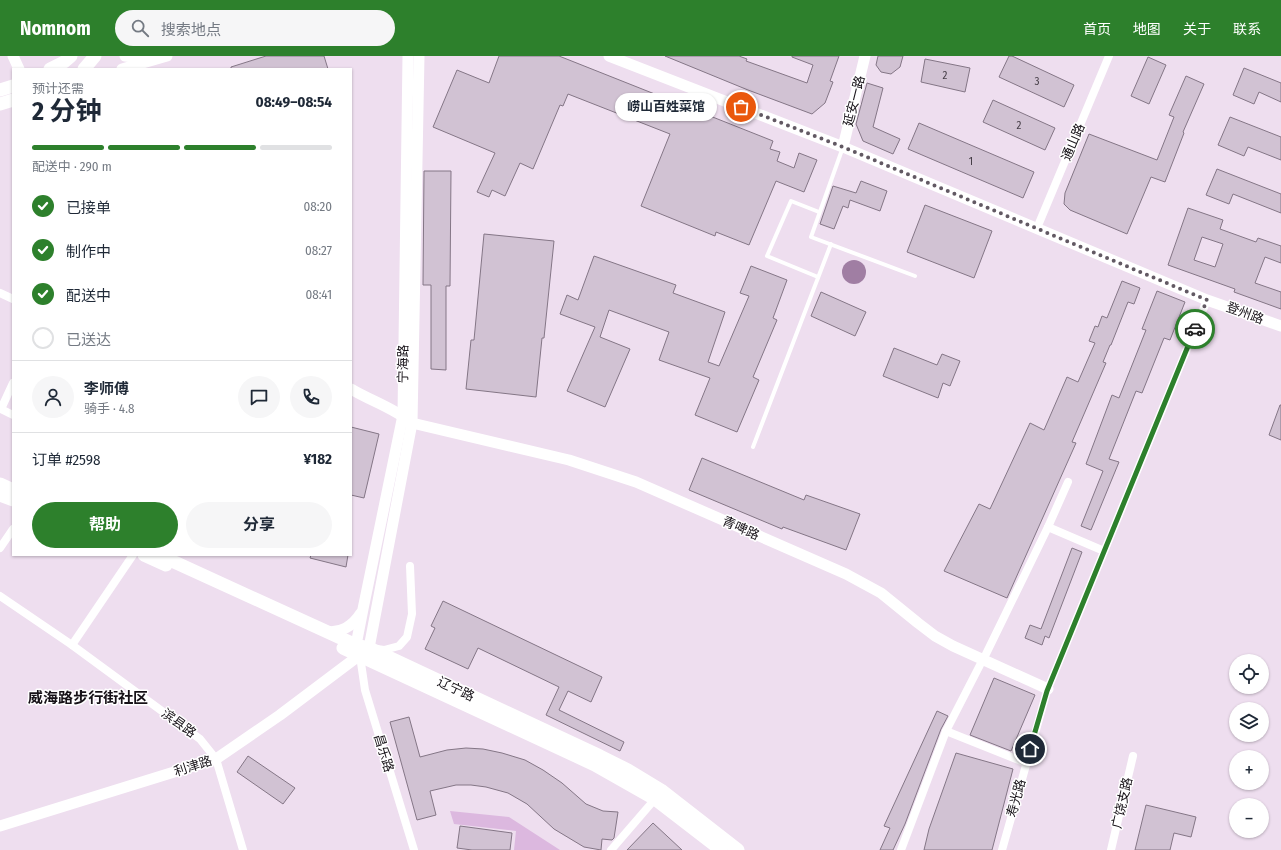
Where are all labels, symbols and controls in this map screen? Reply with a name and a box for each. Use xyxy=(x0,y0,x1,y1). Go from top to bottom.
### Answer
search box xyxy=(115,10,395,46)
text: Nomnom xyxy=(20,17,91,40)
icon: search xyxy=(129,17,151,39)
text: 搜索地点 xyxy=(161,21,221,39)
text: 首页 xyxy=(1083,21,1111,38)
text: 地图 xyxy=(1133,21,1161,38)
text: 关于 xyxy=(1183,21,1211,38)
text: 联系 xyxy=(1233,21,1261,38)
house number: 2 xyxy=(943,69,948,82)
street label: 延安一路 xyxy=(840,74,868,128)
house number: 3 xyxy=(1035,75,1040,88)
text: 预计还需 xyxy=(32,81,84,96)
pin xyxy=(724,90,758,124)
text: 08:49–08:54 xyxy=(255,93,332,111)
callout: 崂山百姓菜馆 xyxy=(615,93,717,121)
text: 2 分钟 xyxy=(32,96,101,127)
icon: bag xyxy=(730,96,752,118)
text: 崂山百姓菜馆 xyxy=(627,99,705,114)
house number: 2 xyxy=(1017,119,1022,132)
street label: 通山路 xyxy=(1058,121,1088,163)
house number: 1 xyxy=(969,155,973,168)
text: 配送中 · 290 m xyxy=(32,159,112,174)
icon: check xyxy=(32,195,54,217)
text: 已接单 xyxy=(66,199,111,217)
text: 08:20 xyxy=(303,199,332,214)
icon: check xyxy=(32,239,54,261)
text: 制作中 xyxy=(66,243,111,261)
text: 08:27 xyxy=(305,243,332,258)
icon: check xyxy=(32,283,54,305)
text: 配送中 xyxy=(66,287,111,305)
text: 08:41 xyxy=(305,287,332,302)
street label: 登州路 xyxy=(1224,299,1266,327)
courier xyxy=(1175,309,1215,349)
icon: car xyxy=(1184,318,1206,340)
text: 已送达 xyxy=(66,331,111,349)
street label: 宁海路 xyxy=(395,344,411,384)
button: person xyxy=(32,376,74,418)
button: chat xyxy=(238,376,280,418)
button: phone xyxy=(290,376,332,418)
text: 李师傅 xyxy=(84,380,129,398)
text: 骑手 · 4.8 xyxy=(84,401,134,416)
text: ¥182 xyxy=(304,450,332,468)
text: 订单 #2598 xyxy=(32,451,101,469)
button: 帮助 xyxy=(32,502,178,548)
button: 分享 xyxy=(186,502,332,548)
street label: 青啤路 xyxy=(720,513,762,543)
map controls xyxy=(1229,654,1269,838)
button: locate xyxy=(1229,654,1269,694)
street label: 辽宁路 xyxy=(435,674,477,704)
district label: 威海路步行街社区 xyxy=(28,689,148,707)
button: layers xyxy=(1229,702,1269,742)
street label: 滨县路 xyxy=(159,705,199,741)
street label: 昌乐路 xyxy=(371,732,397,774)
pin xyxy=(1013,732,1047,766)
icon: home xyxy=(1019,738,1041,760)
button: + xyxy=(1229,750,1269,790)
street label: 利津路 xyxy=(172,753,214,779)
street label: 广饶支路 xyxy=(1109,776,1135,830)
street label: 寿光路 xyxy=(1004,777,1028,819)
button: − xyxy=(1229,798,1269,838)

